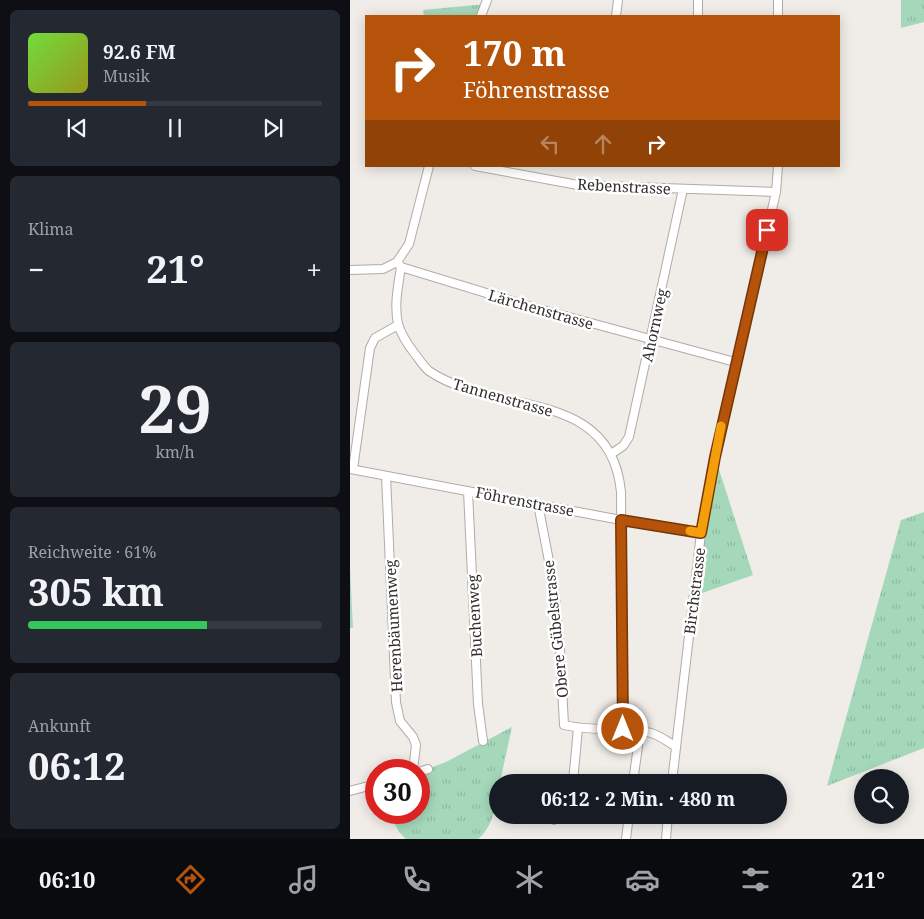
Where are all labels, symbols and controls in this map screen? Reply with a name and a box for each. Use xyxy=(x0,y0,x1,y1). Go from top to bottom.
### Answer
text: 170 m xyxy=(463,29,566,76)
icon: right xyxy=(380,35,445,100)
text: 92.6 FM xyxy=(103,39,176,65)
text: Musik xyxy=(103,65,150,87)
text: Föhrenstrasse xyxy=(463,74,610,104)
icon: previous xyxy=(63,114,91,142)
icon: pause xyxy=(161,114,189,142)
icon: next xyxy=(259,114,287,142)
icon: left xyxy=(536,130,564,158)
icon: ahead xyxy=(589,130,617,158)
icon: right xyxy=(642,130,670,158)
street label: Rebenstrasse xyxy=(577,174,671,198)
pin xyxy=(746,209,788,251)
icon: arrive xyxy=(753,216,781,244)
text: Klima xyxy=(28,218,73,240)
text: 21° xyxy=(146,242,204,294)
text: − xyxy=(28,250,44,288)
text: + xyxy=(306,250,322,288)
street label: Lärchenstrasse xyxy=(486,284,596,334)
street label: Ahornweg xyxy=(636,286,672,364)
text: 29 xyxy=(138,364,212,452)
street label: Tannenstrasse xyxy=(451,373,555,421)
text: km/h xyxy=(155,441,195,463)
street label: Föhrenstrasse xyxy=(474,482,576,520)
text: Reichweite · 61% xyxy=(28,541,156,563)
street label: Birchstrasse xyxy=(679,546,709,636)
street label: Herenbäumenweg xyxy=(380,559,406,693)
street label: Obere Gübelstrasse xyxy=(538,559,572,699)
text: 305 km xyxy=(28,565,164,617)
street label: Buchenweg xyxy=(462,574,486,658)
position arrow xyxy=(596,702,648,754)
text: Ankunft xyxy=(28,715,91,737)
text: 06:12 xyxy=(28,739,125,791)
speed limit sign: 30 xyxy=(365,759,430,824)
map controls xyxy=(854,769,909,824)
button: search xyxy=(854,769,909,824)
text: 06:12 · 2 Min. · 480 m xyxy=(541,786,735,812)
icon: directions xyxy=(173,862,208,897)
icon: music xyxy=(286,862,321,897)
icon: phone xyxy=(399,862,434,897)
icon: climate xyxy=(512,862,547,897)
icon: car xyxy=(625,862,660,897)
icon: filters xyxy=(738,862,773,897)
text: 06:10 xyxy=(39,864,95,894)
text: 21° xyxy=(851,864,885,894)

